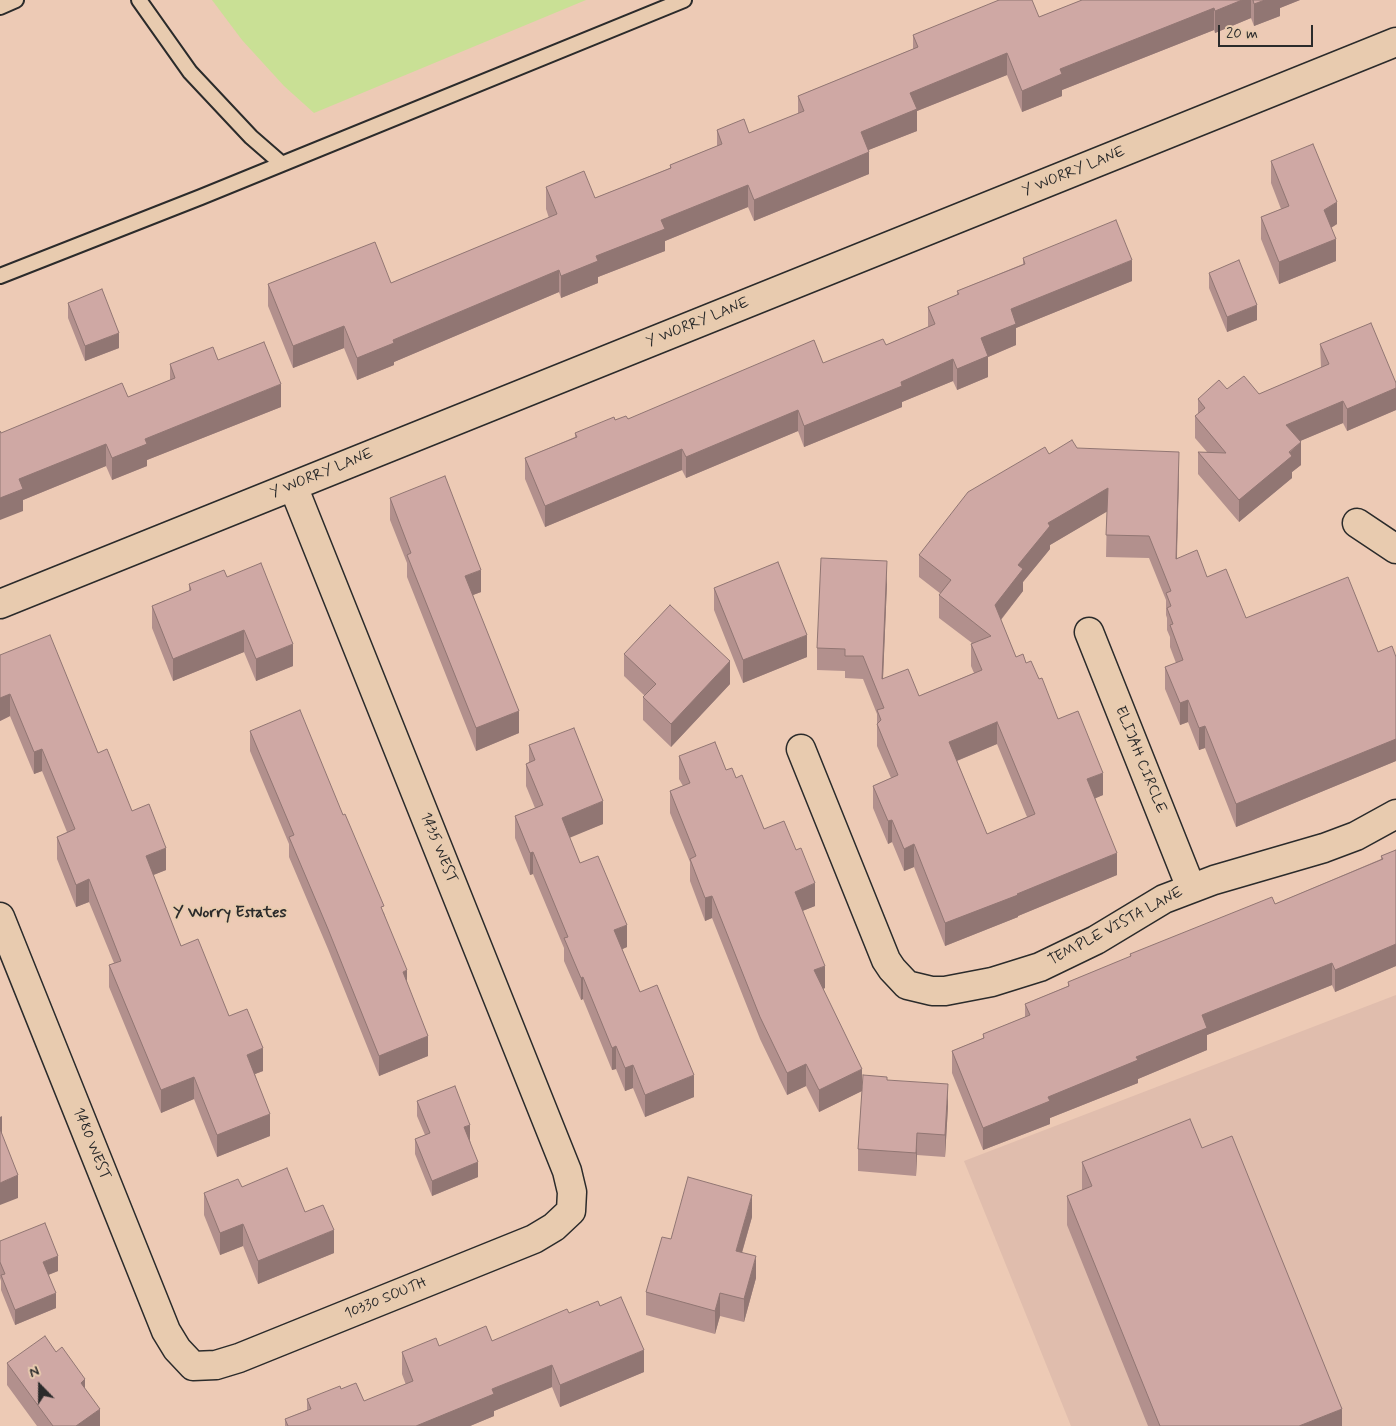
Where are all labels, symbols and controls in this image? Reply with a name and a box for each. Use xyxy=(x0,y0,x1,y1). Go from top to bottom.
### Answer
scale bar xyxy=(1221,15,1316,47)
text: 20 m xyxy=(1226,24,1258,44)
street label: Y WORRY LANE xyxy=(1020,143,1128,201)
street label: Y WORRY LANE xyxy=(644,294,752,352)
street label: Y WORRY LANE xyxy=(268,445,376,503)
street label: ELIJAH CIRCLE xyxy=(1110,704,1170,816)
street label: 1435 WEST xyxy=(416,810,460,886)
street label: TEMPLE VISTA LANE xyxy=(1046,884,1186,970)
district label: Y Worry Estates xyxy=(173,904,287,924)
street label: 1480 WEST xyxy=(68,1105,114,1183)
street label: 10330 SOUTH xyxy=(342,1274,430,1324)
north arrow xyxy=(15,1361,65,1411)
text: N xyxy=(27,1362,42,1382)

